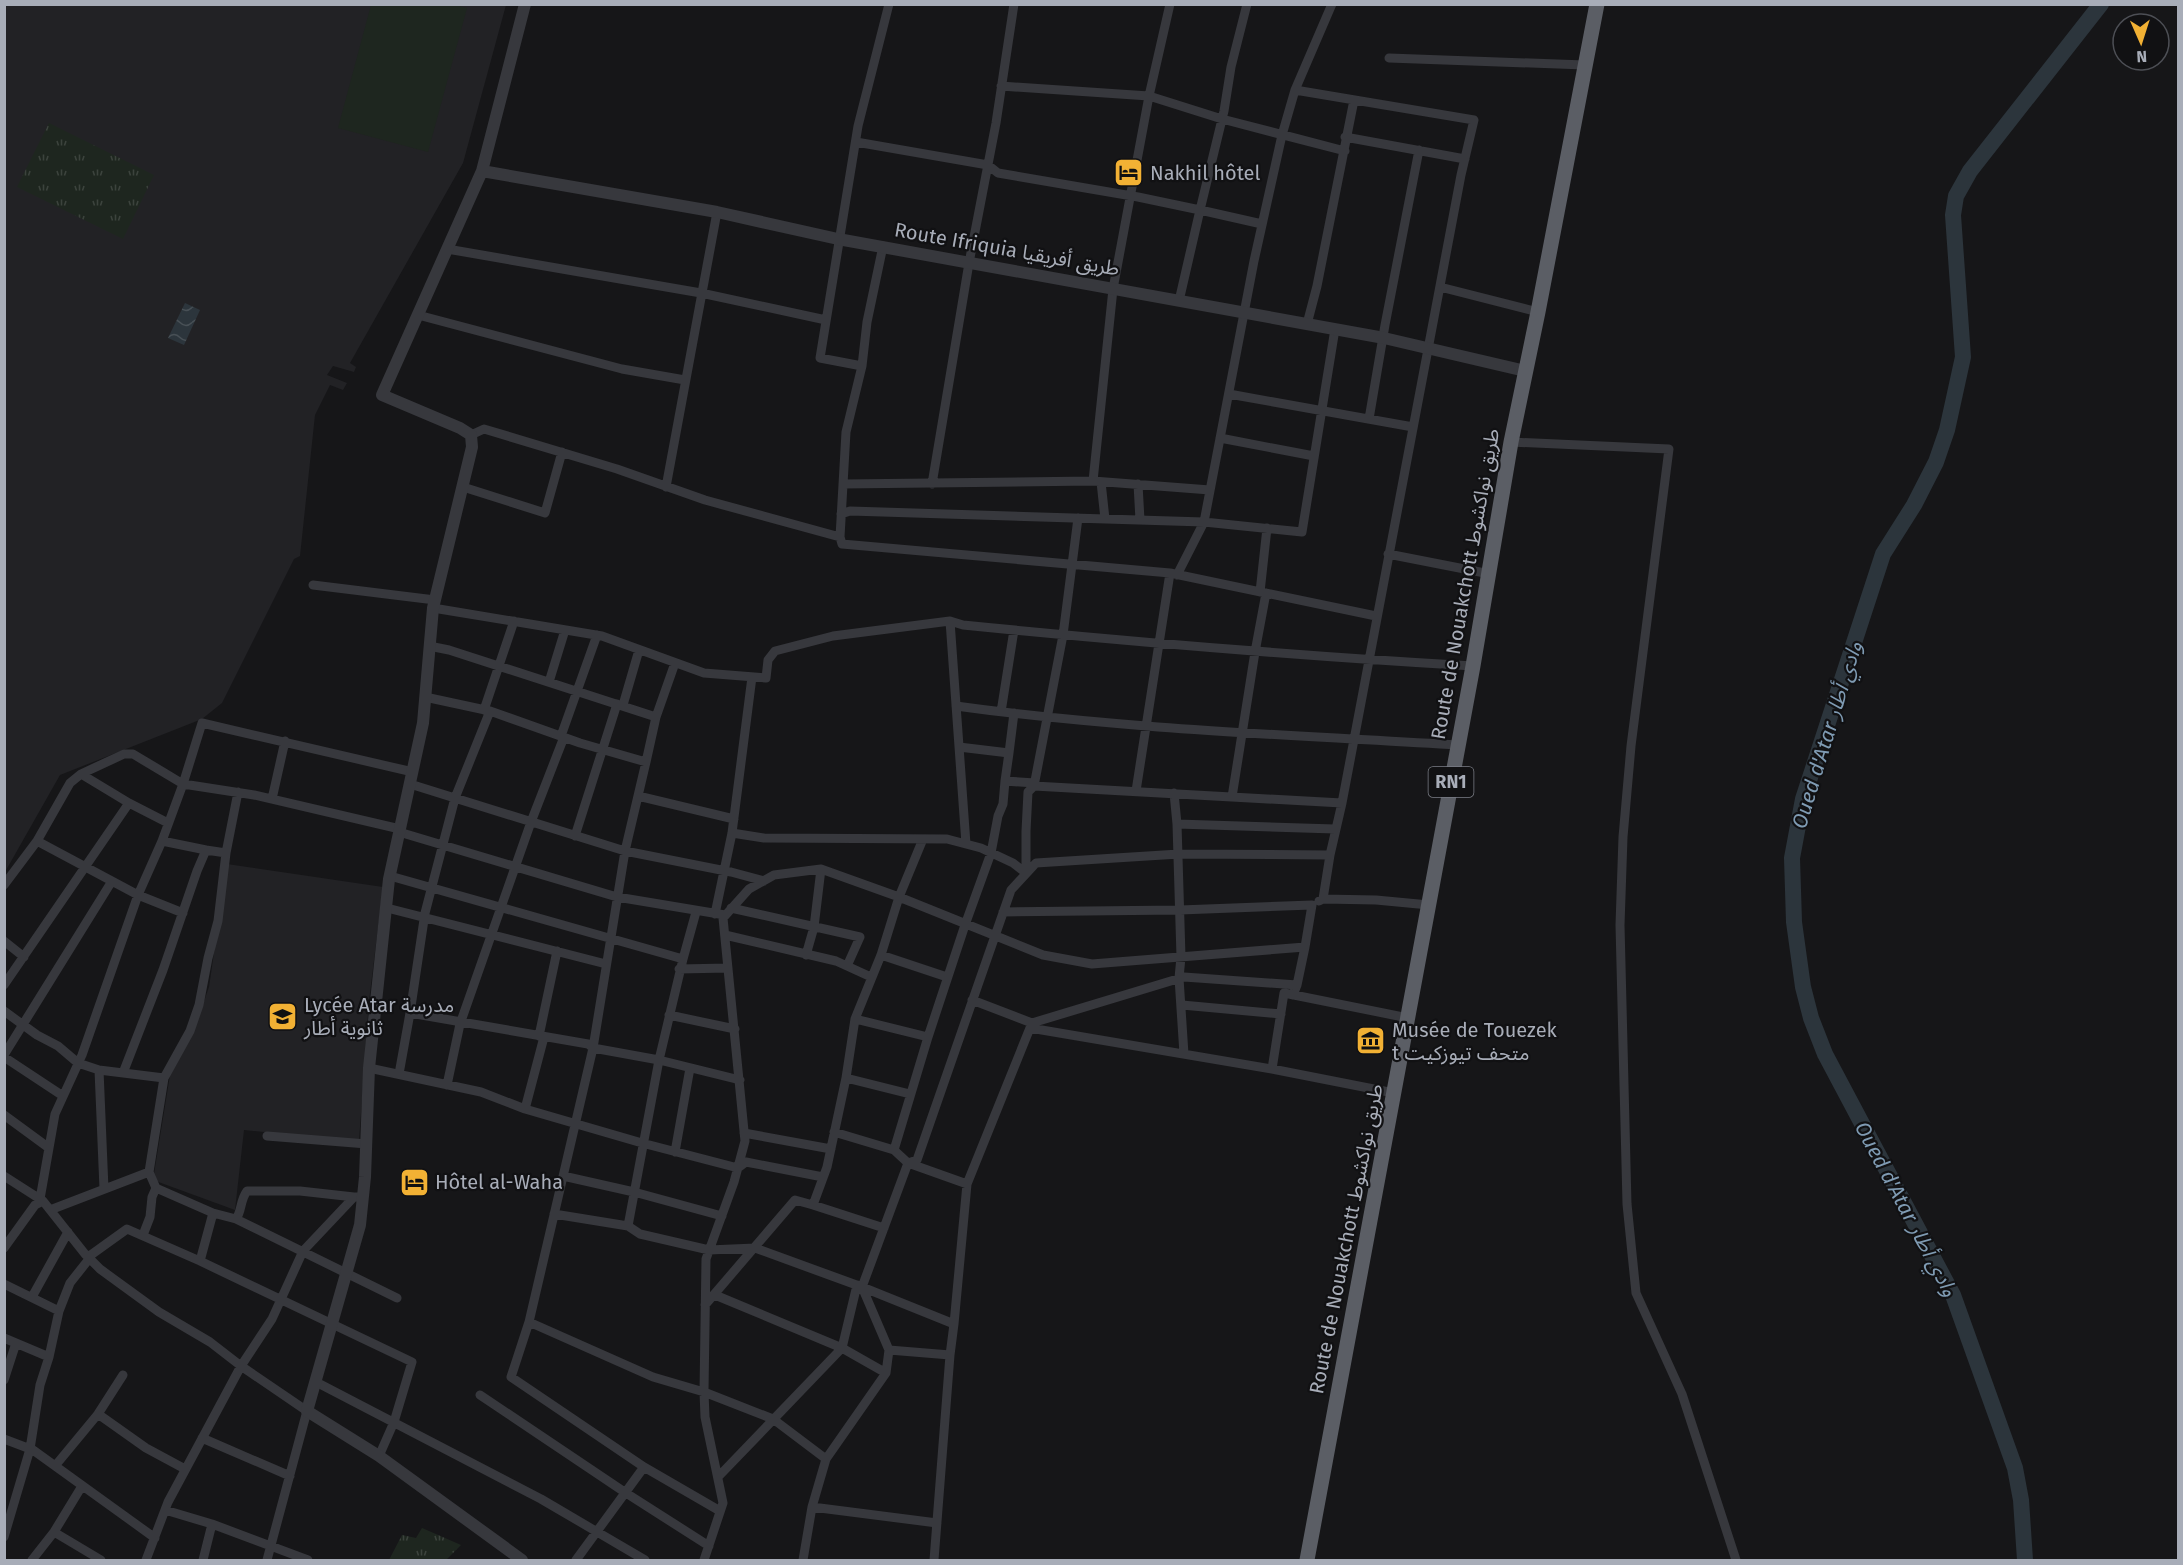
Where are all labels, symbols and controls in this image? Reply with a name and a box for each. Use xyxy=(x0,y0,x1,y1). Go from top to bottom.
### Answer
north arrow xyxy=(2111,12,2171,72)
text: N xyxy=(2136,47,2148,66)
hotel icon: Nakhil hôtel xyxy=(1113,157,1145,189)
place label: Nakhil hôtel xyxy=(1150,161,1261,185)
street label: Route Ifriquia طريق أفريقيا xyxy=(892,217,1121,282)
street label: Route de Nouakchott طريق نواكشوط xyxy=(1426,427,1505,742)
water label: Oued d'Atar وادي أطار xyxy=(1786,638,1871,833)
road number: RN1 xyxy=(1428,767,1474,797)
place label: Lycée Atar مدرسة ثانوية أطار xyxy=(303,993,454,1040)
school or university icon: Lycée Atar مدرسة ثانوية أطار xyxy=(267,1000,299,1032)
place label: Musée de Touezek t متحف تيوزكيت xyxy=(1392,1018,1558,1065)
museum icon: Musée de Touezek t متحف تيوزكيت xyxy=(1355,1025,1387,1057)
street label: Route de Nouakchott طريق نواكشوط xyxy=(1304,1082,1389,1396)
water label: Oued d'Atar وادي أطار xyxy=(1846,1117,1964,1302)
hotel icon: Hôtel al-Waha xyxy=(398,1166,430,1198)
place label: Hôtel al-Waha xyxy=(435,1170,563,1194)

